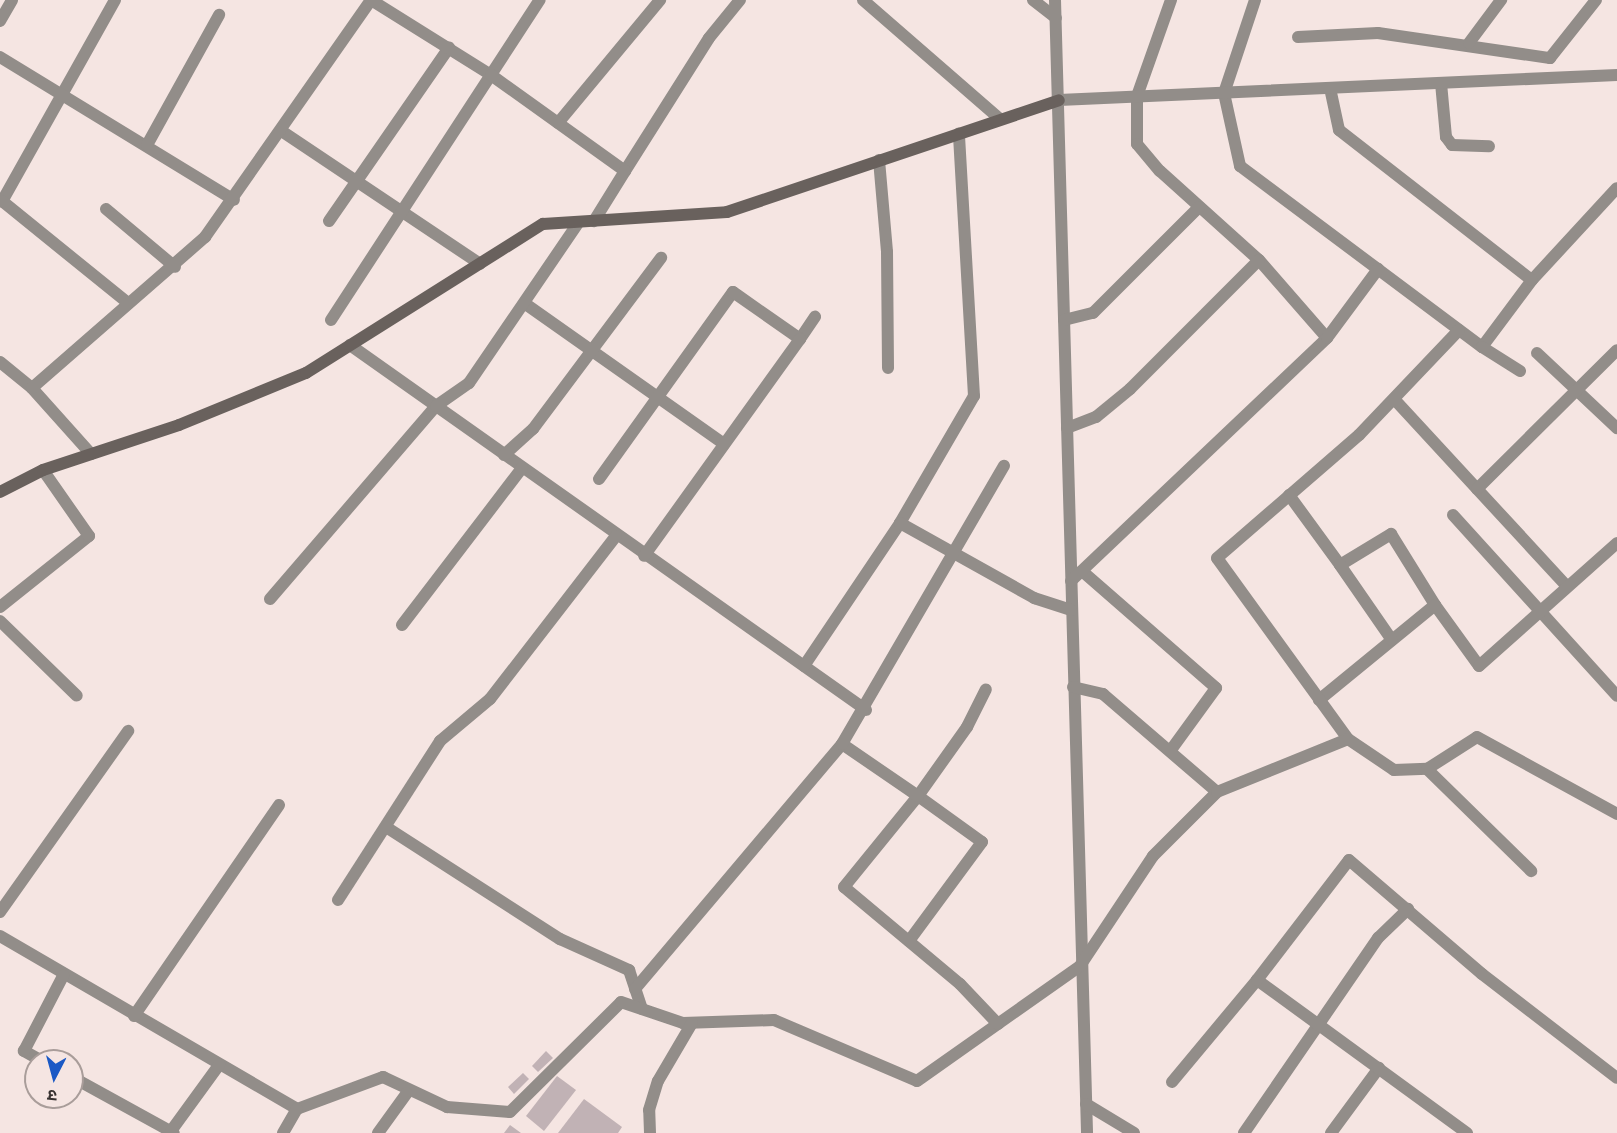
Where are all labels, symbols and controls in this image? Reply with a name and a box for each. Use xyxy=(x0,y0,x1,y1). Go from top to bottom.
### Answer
north arrow xyxy=(24,1049,84,1109)
text: उ xyxy=(47,1085,58,1105)

